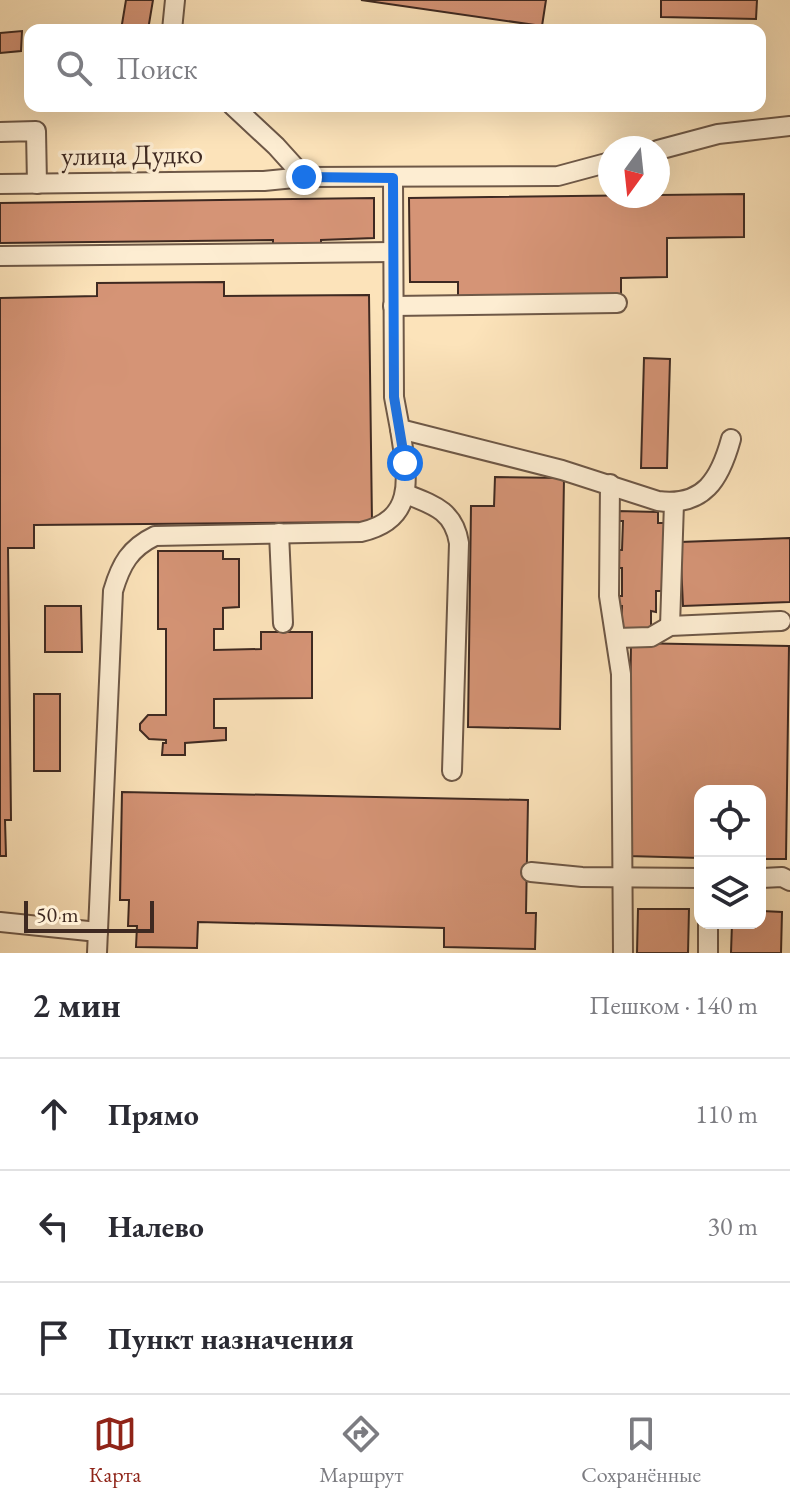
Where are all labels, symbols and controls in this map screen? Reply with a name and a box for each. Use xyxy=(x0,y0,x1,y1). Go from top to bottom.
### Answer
search box xyxy=(24,24,766,112)
icon: search xyxy=(52,46,96,90)
text: Поиск xyxy=(116,49,198,88)
street label: улица Дудко xyxy=(61,135,203,173)
north arrow xyxy=(598,136,670,208)
route end xyxy=(286,159,322,195)
route start xyxy=(387,445,423,481)
map controls xyxy=(694,785,766,929)
button: locate xyxy=(694,785,766,857)
button: layers xyxy=(694,857,766,929)
scale bar xyxy=(24,897,154,933)
text: 50 m xyxy=(36,900,79,929)
text: 2 мин xyxy=(32,983,121,1027)
text: Пешком · 140 m xyxy=(589,988,758,1022)
icon: ahead xyxy=(32,1092,76,1136)
text: Прямо xyxy=(108,1095,199,1134)
text: 110 m xyxy=(695,1097,758,1131)
icon: left xyxy=(32,1204,76,1248)
text: Налево xyxy=(108,1207,204,1246)
text: 30 m xyxy=(708,1209,758,1243)
icon: arrive xyxy=(32,1316,76,1360)
text: Пункт назначения xyxy=(108,1319,354,1358)
tab: Карта xyxy=(89,1412,141,1489)
tab: Маршрут xyxy=(319,1412,403,1489)
tab: Сохранённые xyxy=(581,1412,701,1489)

